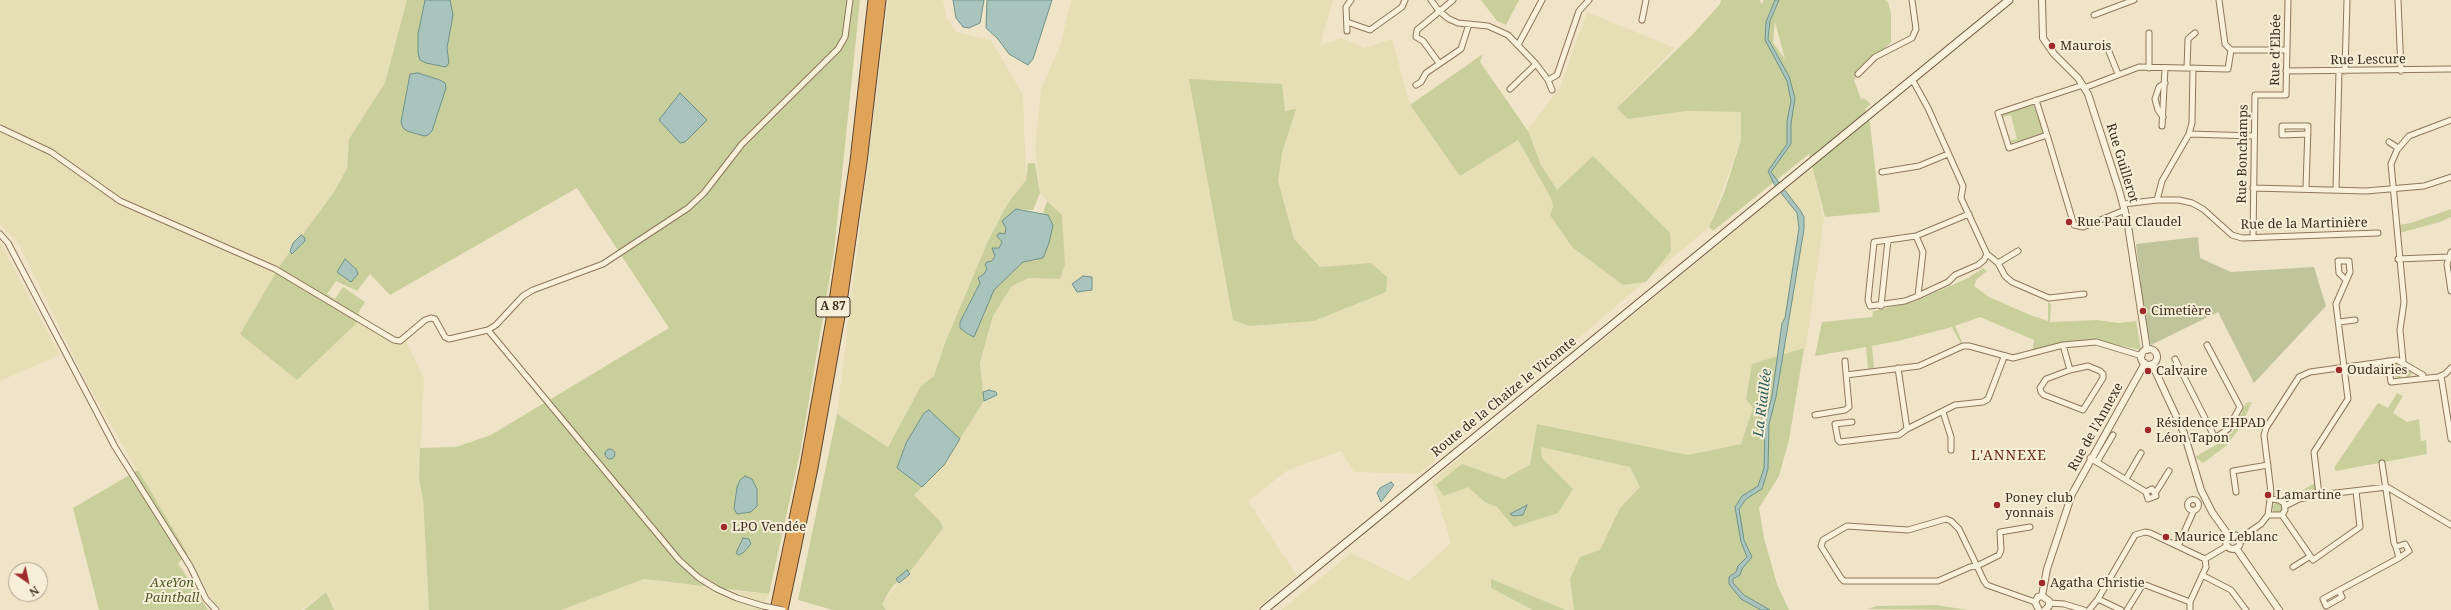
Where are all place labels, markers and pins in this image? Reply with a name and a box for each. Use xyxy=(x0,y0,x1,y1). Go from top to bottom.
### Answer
place label: Maurois xyxy=(2060,38,2111,54)
marker: Maurois xyxy=(2047,41,2057,51)
place label: Rue Paul Claudel xyxy=(2077,214,2182,230)
marker: Rue Paul Claudel xyxy=(2064,217,2074,227)
place label: Cimetière xyxy=(2151,303,2211,319)
marker: Cimetière xyxy=(2138,306,2148,316)
place label: Oudairies xyxy=(2347,362,2407,378)
place label: Calvaire xyxy=(2156,363,2207,379)
marker: Oudairies xyxy=(2334,365,2344,375)
marker: Calvaire xyxy=(2143,366,2153,376)
place label: Résidence EHPAD Léon Tapon xyxy=(2156,415,2266,446)
marker: Résidence EHPAD Léon Tapon xyxy=(2143,425,2153,435)
place label: Lamartine xyxy=(2276,487,2341,503)
place label: Poney club yonnais xyxy=(2005,490,2073,521)
marker: Lamartine xyxy=(2263,490,2273,500)
marker: Poney club yonnais xyxy=(1992,500,2002,510)
place label: LPO Vendée xyxy=(732,519,806,535)
marker: LPO Vendée xyxy=(719,522,729,532)
place label: Maurice Leblanc xyxy=(2174,529,2278,545)
marker: Maurice Leblanc xyxy=(2161,532,2171,542)
place label: Agatha Christie xyxy=(2050,575,2145,591)
marker: Agatha Christie xyxy=(2037,578,2047,588)

